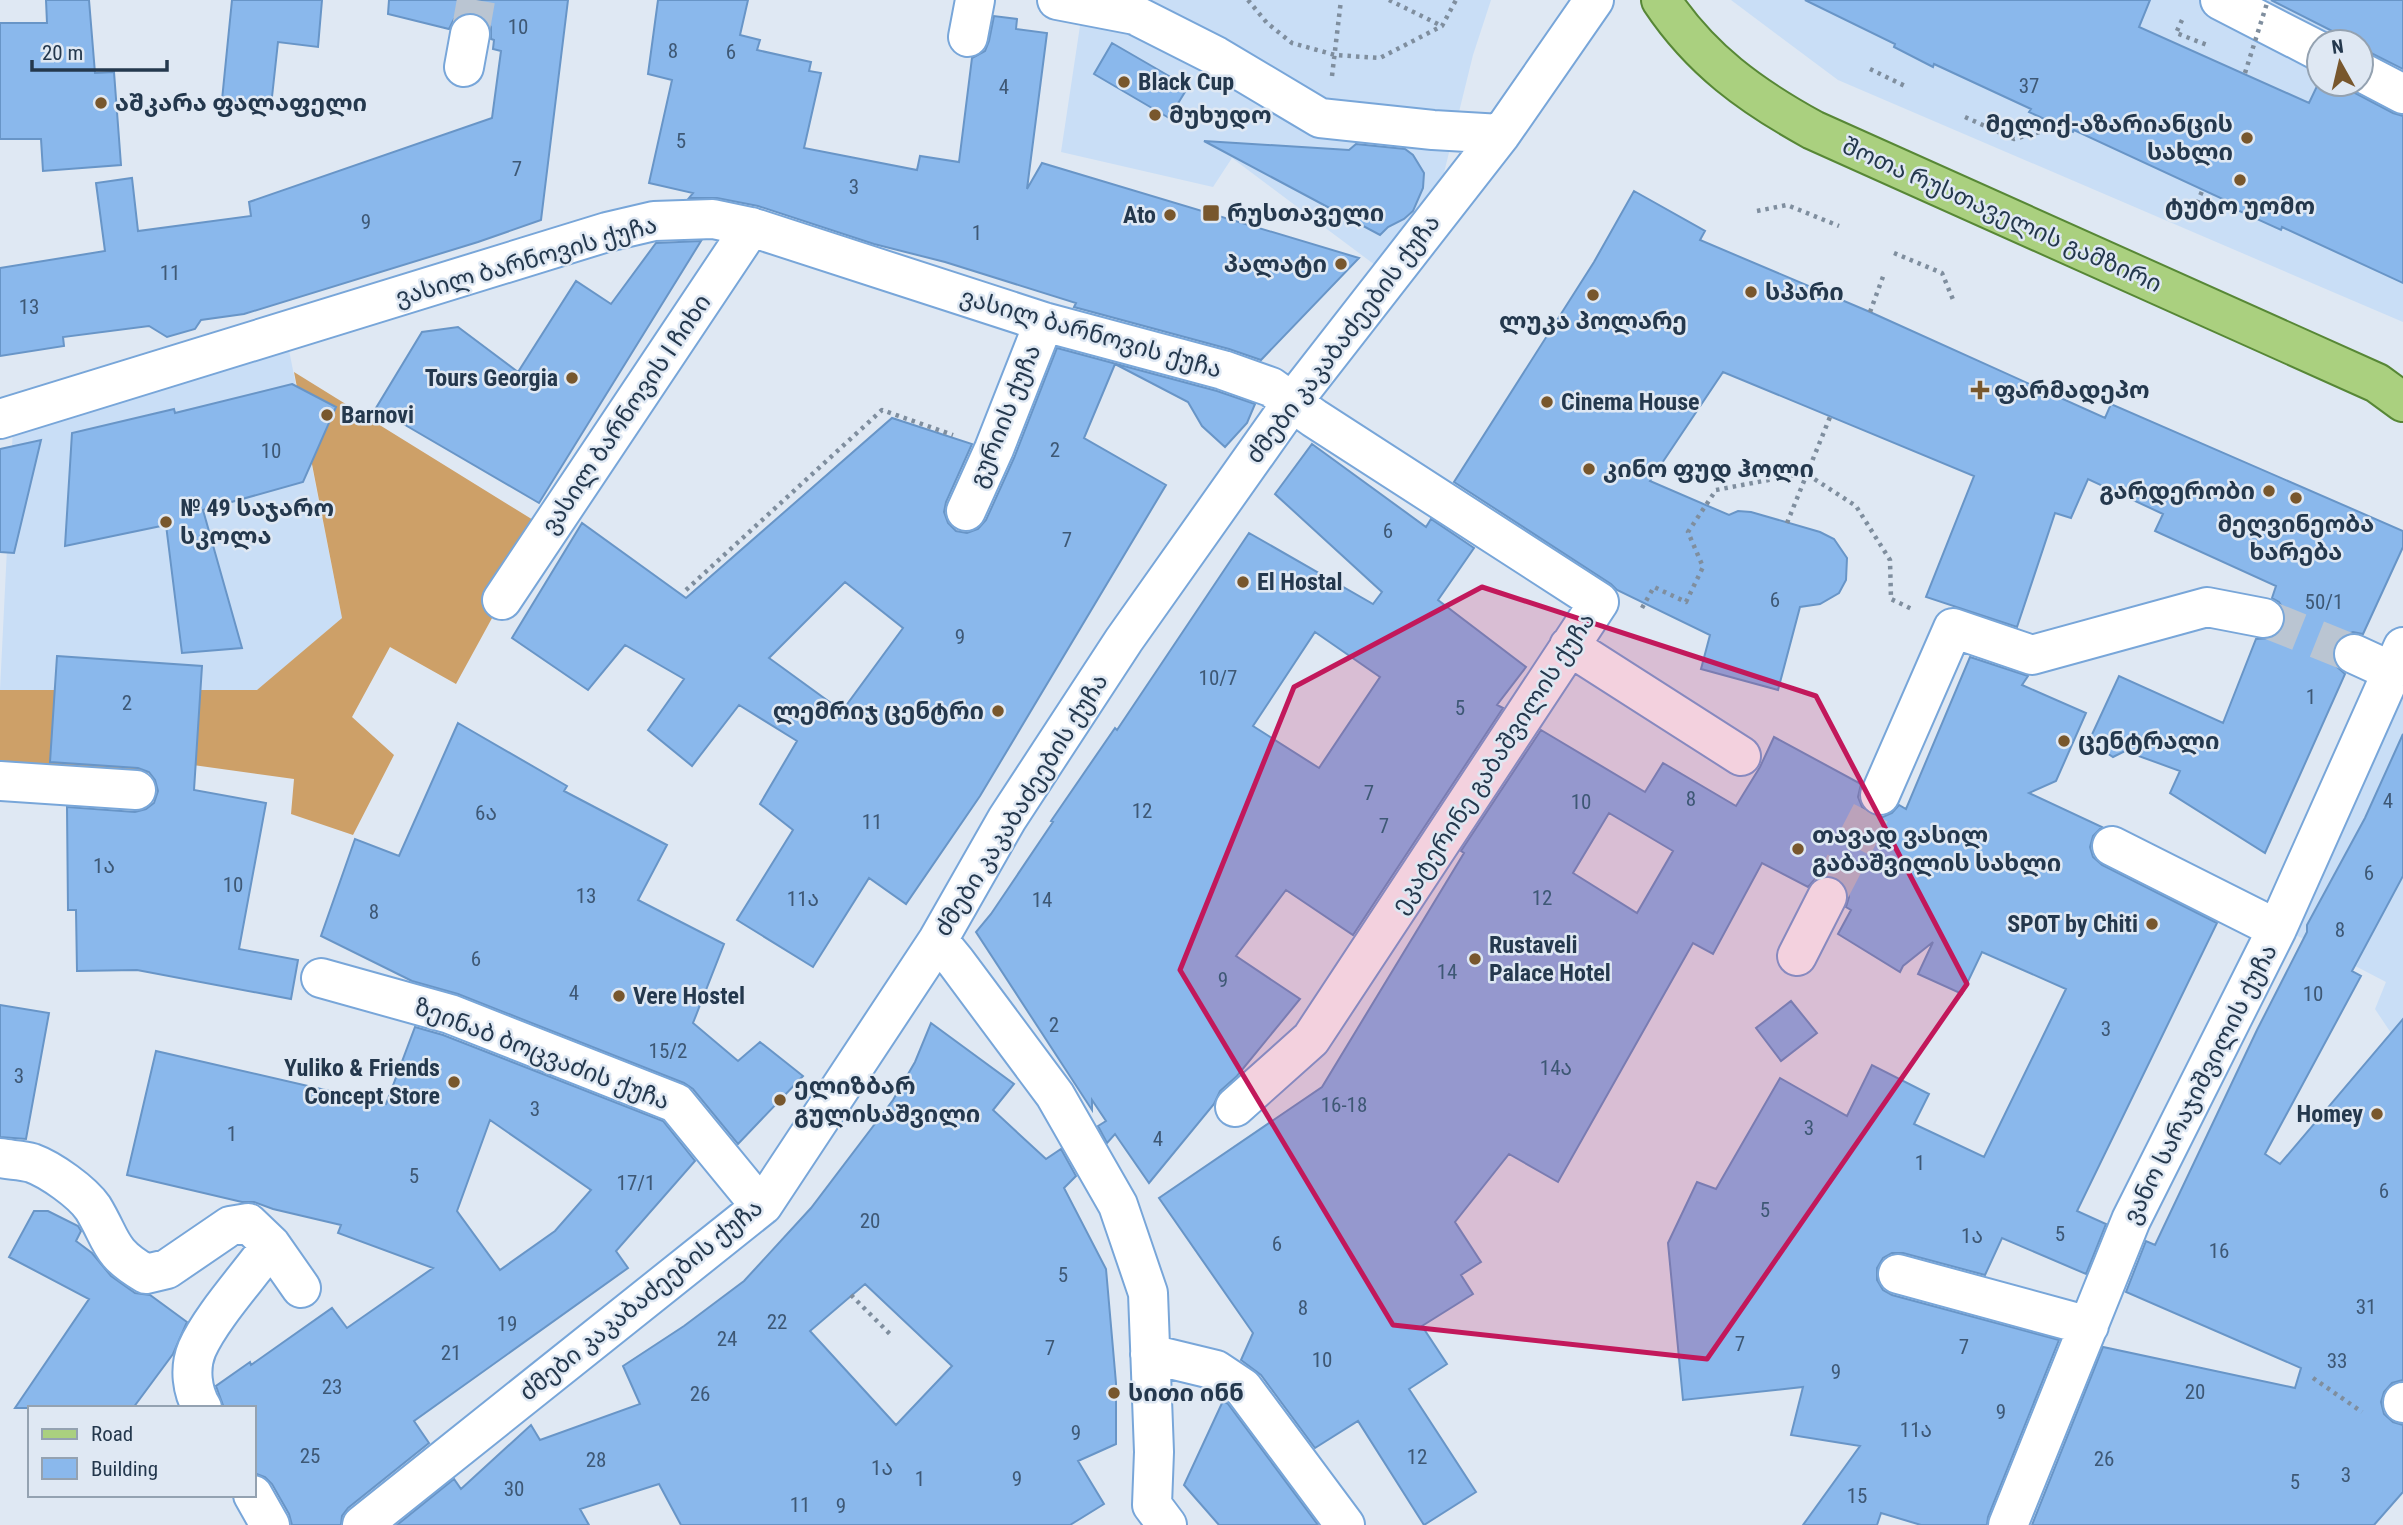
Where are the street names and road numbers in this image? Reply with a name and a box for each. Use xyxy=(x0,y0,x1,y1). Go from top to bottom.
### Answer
street label: შოთა რუსთაველის გამზირი xyxy=(1838,132,2166,298)
street label: ძმები კაკაბაძეების ქუჩა xyxy=(1240,209,1446,469)
street label: ვასილ ბარნოვის ქუჩა xyxy=(392,210,660,312)
street label: ვასილ ბარნოვის ქუჩა xyxy=(957,282,1225,384)
street label: ვასილ ბარნოვის I ჩიხი xyxy=(535,289,717,539)
street label: გურიის ქუჩა xyxy=(964,340,1046,492)
street label: ეკატერინე გაბაშვილის ქუჩა xyxy=(1385,608,1601,918)
street label: ძმები კაკაბაძეების ქუჩა xyxy=(928,668,1114,942)
street label: ვანო სარაჯიშვილის ქუჩა xyxy=(2117,939,2283,1229)
street label: ზეინაბ ბოცვაძის ქუჩა xyxy=(410,992,674,1116)
street label: ძმები კაკაბაძეების ქუჩა xyxy=(514,1193,768,1407)

